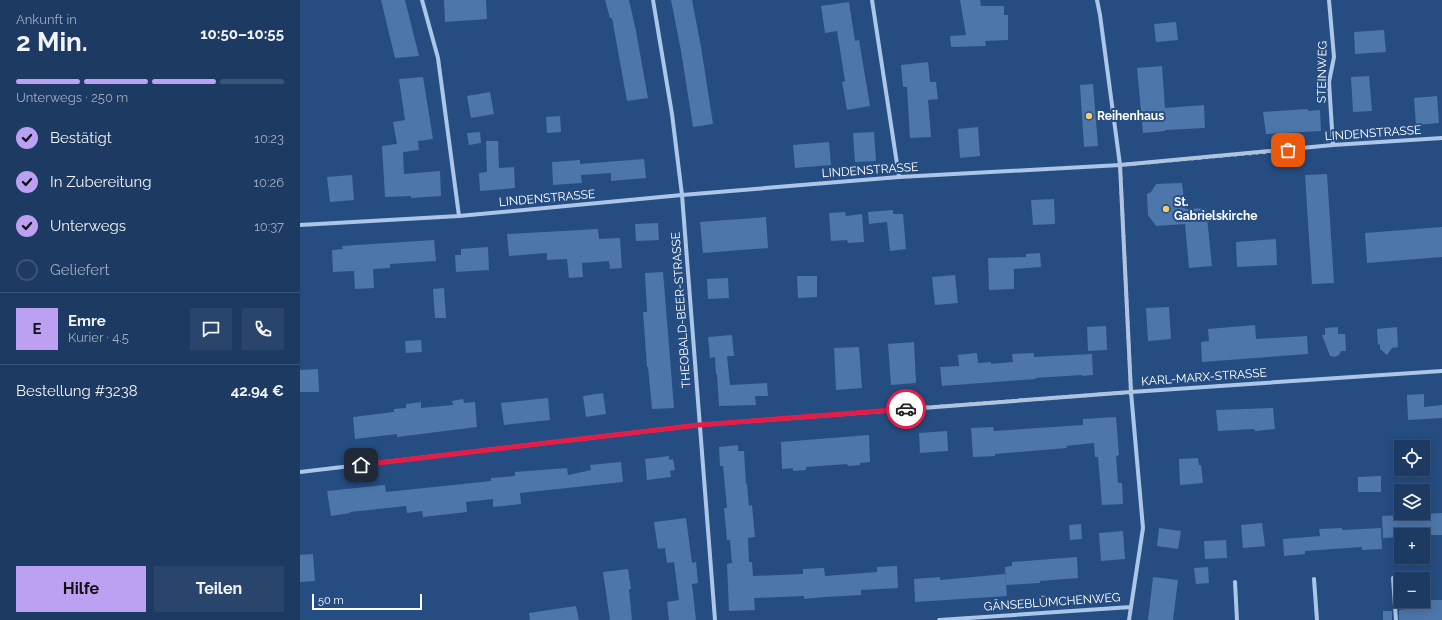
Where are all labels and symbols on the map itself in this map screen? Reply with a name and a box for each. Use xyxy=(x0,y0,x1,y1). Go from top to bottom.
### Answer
street label: STEINWEG xyxy=(1314,41,1330,103)
place label: Reihenhaus xyxy=(1097,109,1164,123)
marker: Reihenhaus xyxy=(1084,111,1094,121)
street label: LINDENSTRASSE xyxy=(1324,123,1422,143)
pin xyxy=(1271,133,1305,167)
street label: LINDENSTRASSE xyxy=(821,160,919,180)
street label: LINDENSTRASSE xyxy=(498,187,596,209)
place label: St. Gabrielskirche xyxy=(1174,195,1257,223)
marker: St. Gabrielskirche xyxy=(1161,204,1171,214)
street label: THEOBALD-BEER-STRASSE xyxy=(669,231,693,389)
street label: KARL-MARX-STRASSE xyxy=(1141,366,1267,388)
courier xyxy=(886,389,926,429)
pin xyxy=(344,448,378,482)
street label: GÄNSEBLÜMCHENWEG xyxy=(983,590,1121,614)
scale bar xyxy=(312,592,422,611)

